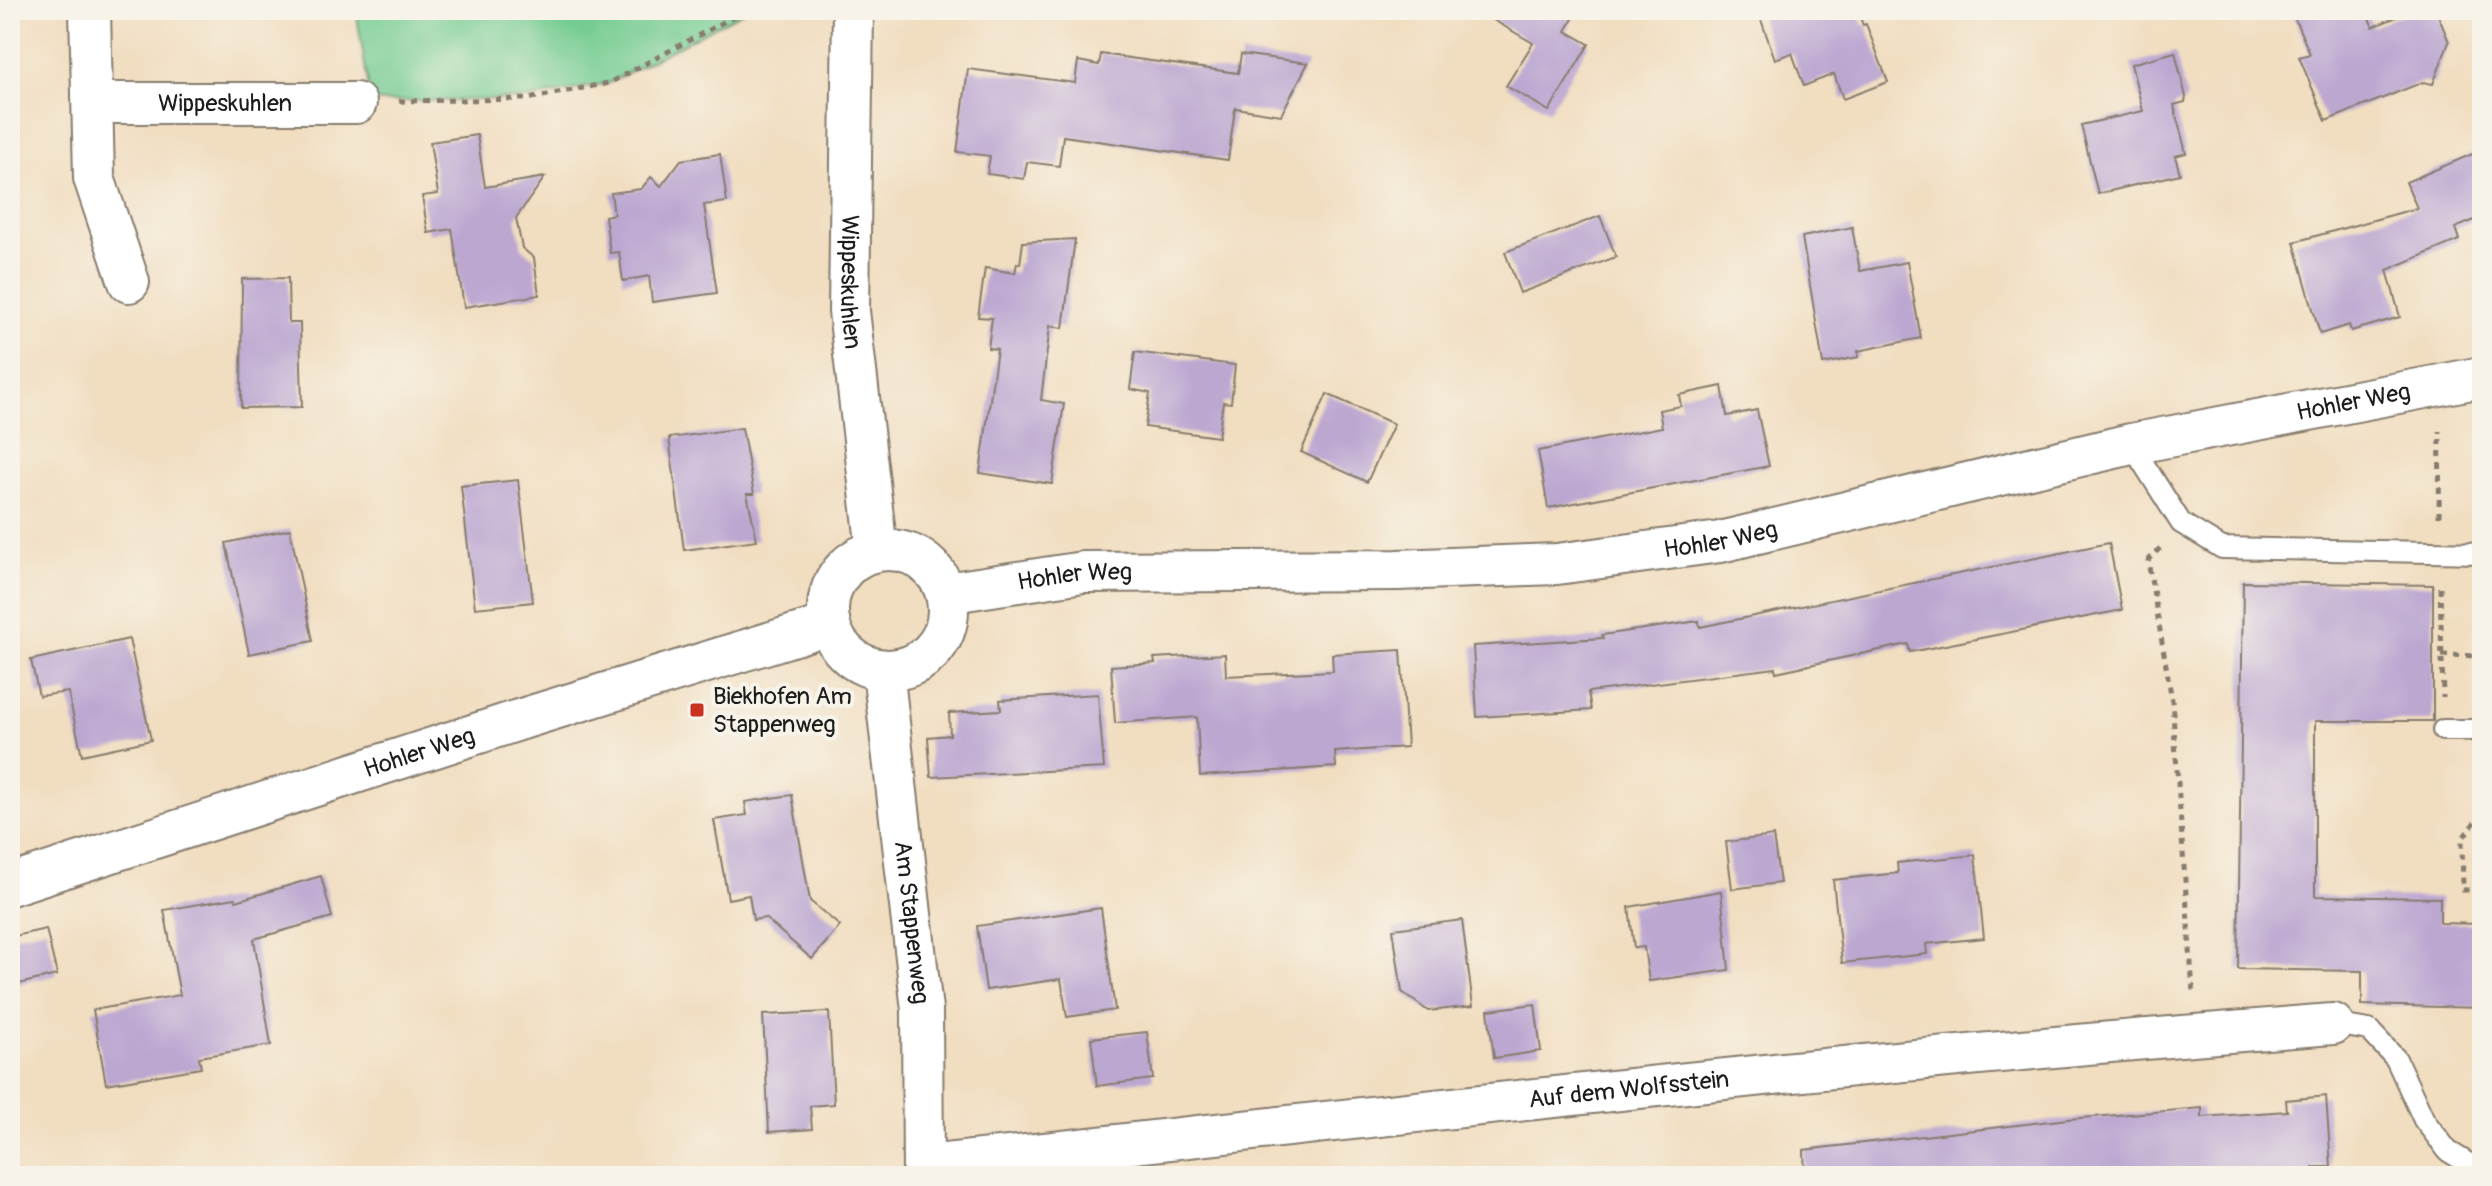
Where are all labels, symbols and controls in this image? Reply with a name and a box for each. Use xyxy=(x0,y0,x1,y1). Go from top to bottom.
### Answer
street label: Wippeskuhlen xyxy=(158,89,292,118)
street label: Wippeskuhlen xyxy=(834,215,867,350)
street label: Hohler Weg xyxy=(2294,377,2413,427)
street label: Hohler Weg xyxy=(1662,515,1780,564)
street label: Hohler Weg xyxy=(1015,558,1132,597)
place label: Biekhofen Am Stappenweg xyxy=(713,682,852,739)
marker: Biekhofen Am Stappenweg xyxy=(688,701,706,719)
street label: Hohler Weg xyxy=(360,721,478,784)
street label: Am Stappenweg xyxy=(888,839,935,1006)
street label: Auf dem Wolfsstein xyxy=(1527,1065,1730,1115)

